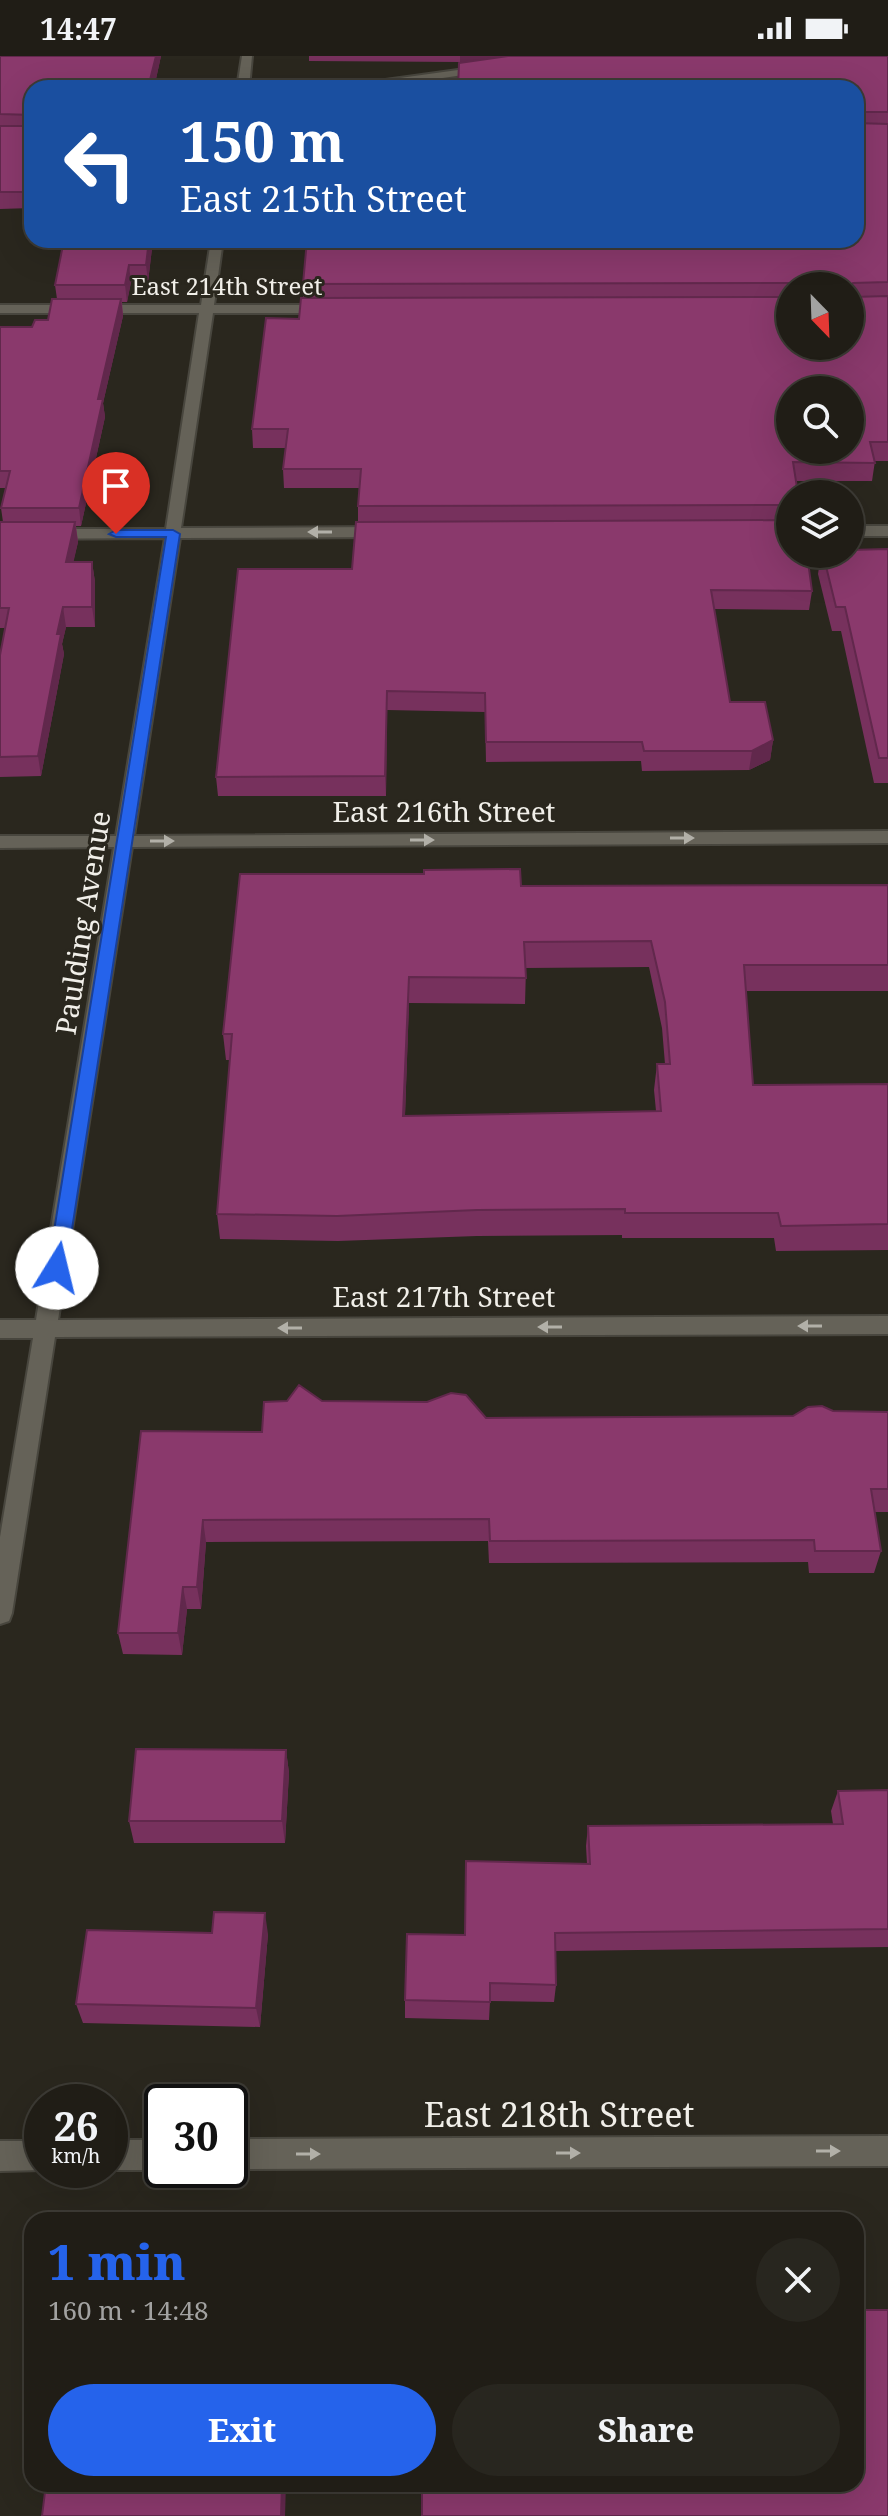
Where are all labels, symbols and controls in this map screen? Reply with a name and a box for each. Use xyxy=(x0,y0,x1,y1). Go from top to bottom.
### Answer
text: 14:47 xyxy=(40,8,117,49)
text: 150 m xyxy=(180,102,345,178)
icon: left xyxy=(48,112,152,216)
text: East 215th Street xyxy=(180,174,467,223)
street label: East 214th Street xyxy=(131,269,323,302)
north arrow xyxy=(776,272,864,360)
map controls xyxy=(776,272,864,568)
button: search xyxy=(776,376,864,464)
pin xyxy=(82,452,150,534)
icon: arrive xyxy=(94,464,138,508)
button: layers xyxy=(776,480,864,568)
one-way arrow xyxy=(307,526,332,538)
street label: East 216th Street xyxy=(333,792,556,830)
street label: Paulding Avenue xyxy=(46,808,118,1037)
one-way arrow xyxy=(670,832,695,844)
one-way arrow xyxy=(410,834,435,846)
one-way arrow xyxy=(150,835,175,847)
position arrow xyxy=(15,1226,99,1310)
street label: East 217th Street xyxy=(333,1277,556,1315)
one-way arrow xyxy=(797,1320,822,1332)
one-way arrow xyxy=(537,1321,562,1333)
one-way arrow xyxy=(277,1322,302,1334)
speed limit sign: 30 xyxy=(144,2084,248,2188)
street label: East 218th Street xyxy=(424,2091,694,2137)
text: 26 xyxy=(53,2098,99,2153)
text: km/h xyxy=(51,2142,101,2169)
one-way arrow xyxy=(816,2145,841,2157)
one-way arrow xyxy=(556,2146,581,2159)
one-way arrow xyxy=(296,2148,321,2160)
text: 1 min xyxy=(48,2229,186,2294)
button: close xyxy=(756,2238,840,2322)
text: 160 m · 14:48 xyxy=(48,2292,209,2328)
button: Exit xyxy=(48,2384,436,2476)
button: Share xyxy=(452,2384,840,2476)

